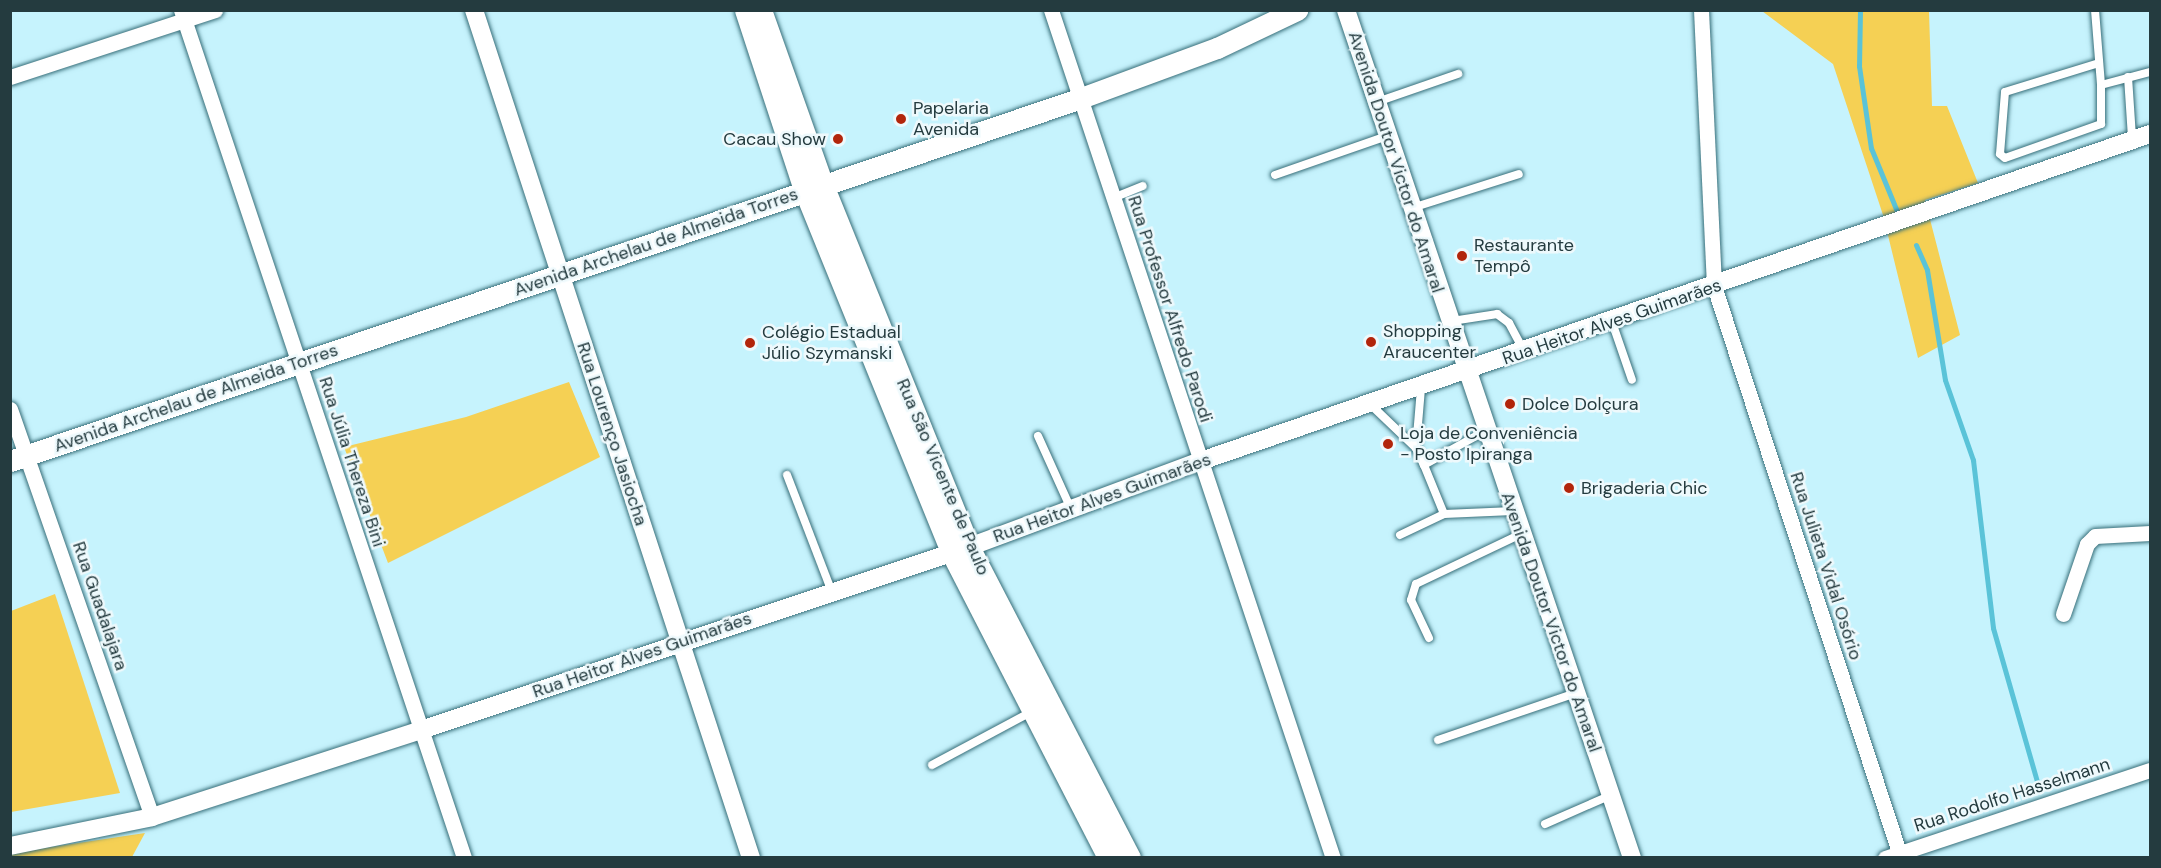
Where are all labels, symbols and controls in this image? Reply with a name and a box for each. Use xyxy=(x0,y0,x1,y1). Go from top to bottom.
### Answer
street label: Avenida Doutor Victor do Amaral xyxy=(1343,29,1449,295)
place label: Papelaria Avenida xyxy=(913,98,989,140)
marker: Papelaria Avenida xyxy=(894,112,908,126)
place label: Cacau Show xyxy=(723,128,826,150)
marker: Cacau Show xyxy=(831,132,845,146)
street label: Avenida Archelau de Almeida Torres xyxy=(511,183,801,301)
street label: Rua Professor Alfredo Parodi xyxy=(1123,193,1217,425)
place label: Restaurante Tempô xyxy=(1474,235,1574,278)
marker: Restaurante Tempô xyxy=(1455,249,1469,263)
street label: Rua Heitor Alves Guimarães xyxy=(1500,274,1724,370)
place label: Shopping Araucenter xyxy=(1383,321,1476,364)
place label: Colégio Estadual Júlio Szymanski xyxy=(762,322,901,364)
marker: Shopping Araucenter xyxy=(1364,335,1378,349)
marker: Colégio Estadual Júlio Szymanski xyxy=(743,336,757,350)
street label: Avenida Archelau de Almeida Torres xyxy=(51,339,341,457)
street label: Rua Lourenço Jasiocha xyxy=(572,340,652,528)
street label: Rua Júlia Thereza Bini xyxy=(314,374,390,550)
street label: Rua São Vicente de Paulo xyxy=(892,375,994,579)
place label: Dolce Dolçura xyxy=(1522,393,1639,415)
marker: Dolce Dolçura xyxy=(1503,397,1517,411)
place label: Loja de Conveniência - Posto Ipiranga xyxy=(1400,423,1578,466)
marker: Loja de Conveniência - Posto Ipiranga xyxy=(1381,437,1395,451)
street label: Rua Heitor Alves Guimarães xyxy=(990,448,1214,548)
street label: Rua Julieta Vidal Osório xyxy=(1785,469,1867,663)
place label: Brigaderia Chic xyxy=(1581,477,1708,499)
marker: Brigaderia Chic xyxy=(1562,481,1576,495)
street label: Avenida Doutor Victor do Amaral xyxy=(1496,489,1606,755)
street label: Rua Guadalajara xyxy=(68,539,132,673)
street label: Rua Heitor Alves Guimarães xyxy=(530,607,754,703)
street label: Rua Rodolfo Hasselmann xyxy=(1911,753,2113,837)

